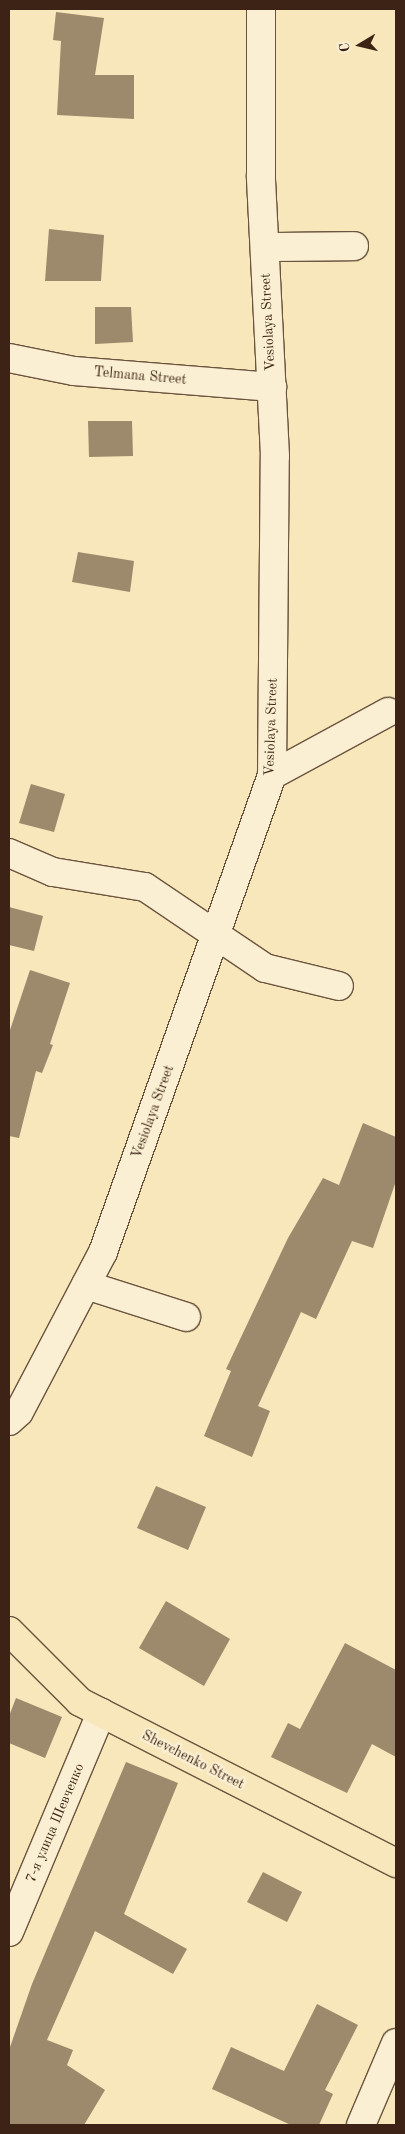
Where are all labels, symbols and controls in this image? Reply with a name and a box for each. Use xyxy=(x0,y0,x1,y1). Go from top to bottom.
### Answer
north arrow xyxy=(335,20,385,70)
text: С xyxy=(338,42,353,53)
street label: Vesiolaya Street xyxy=(257,273,279,371)
street label: Telmana Street xyxy=(93,364,187,388)
street label: Vesiolaya Street xyxy=(261,678,281,776)
street label: Vesiolaya Street xyxy=(128,1063,178,1161)
street label: Shevchenko Street xyxy=(139,1727,247,1793)
street label: 7-я улица Шевченко xyxy=(22,1761,88,1885)

